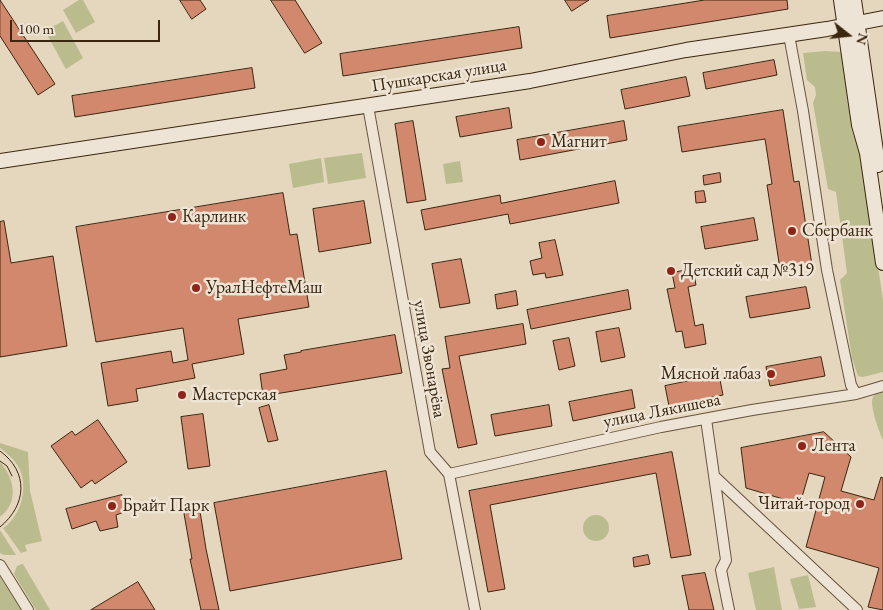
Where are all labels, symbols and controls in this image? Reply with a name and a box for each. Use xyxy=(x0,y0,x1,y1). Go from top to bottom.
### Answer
scale bar xyxy=(12,10,162,42)
north arrow xyxy=(823,10,873,60)
text: 100 m xyxy=(18,19,54,38)
text: N xyxy=(852,31,873,47)
street label: Пушкарская улица xyxy=(370,55,508,97)
place label: Магнит xyxy=(551,131,607,153)
marker: Магнит xyxy=(535,136,547,148)
place label: Карлинк xyxy=(182,206,246,228)
marker: Карлинк xyxy=(166,211,178,223)
place label: Сбербанк xyxy=(802,220,873,242)
marker: Сбербанк xyxy=(786,225,798,237)
place label: Детский сад №319 xyxy=(681,260,814,282)
marker: Детский сад №319 xyxy=(665,265,677,277)
place label: УралНефтеМаш xyxy=(206,277,323,299)
marker: УралНефтеМаш xyxy=(190,282,202,294)
street label: улица Звонарёва xyxy=(408,298,450,420)
place label: Мясной лабаз xyxy=(661,363,761,385)
marker: Мясной лабаз xyxy=(765,368,777,380)
place label: Мастерская xyxy=(192,384,277,406)
marker: Мастерская xyxy=(176,389,188,401)
street label: улица Лякишева xyxy=(602,389,722,433)
place label: Лента xyxy=(812,435,856,457)
marker: Лента xyxy=(796,440,808,452)
place label: Читай-город xyxy=(758,493,850,515)
place label: Брайт Парк xyxy=(122,495,209,517)
marker: Читай-город xyxy=(854,498,866,510)
marker: Брайт Парк xyxy=(106,500,118,512)

